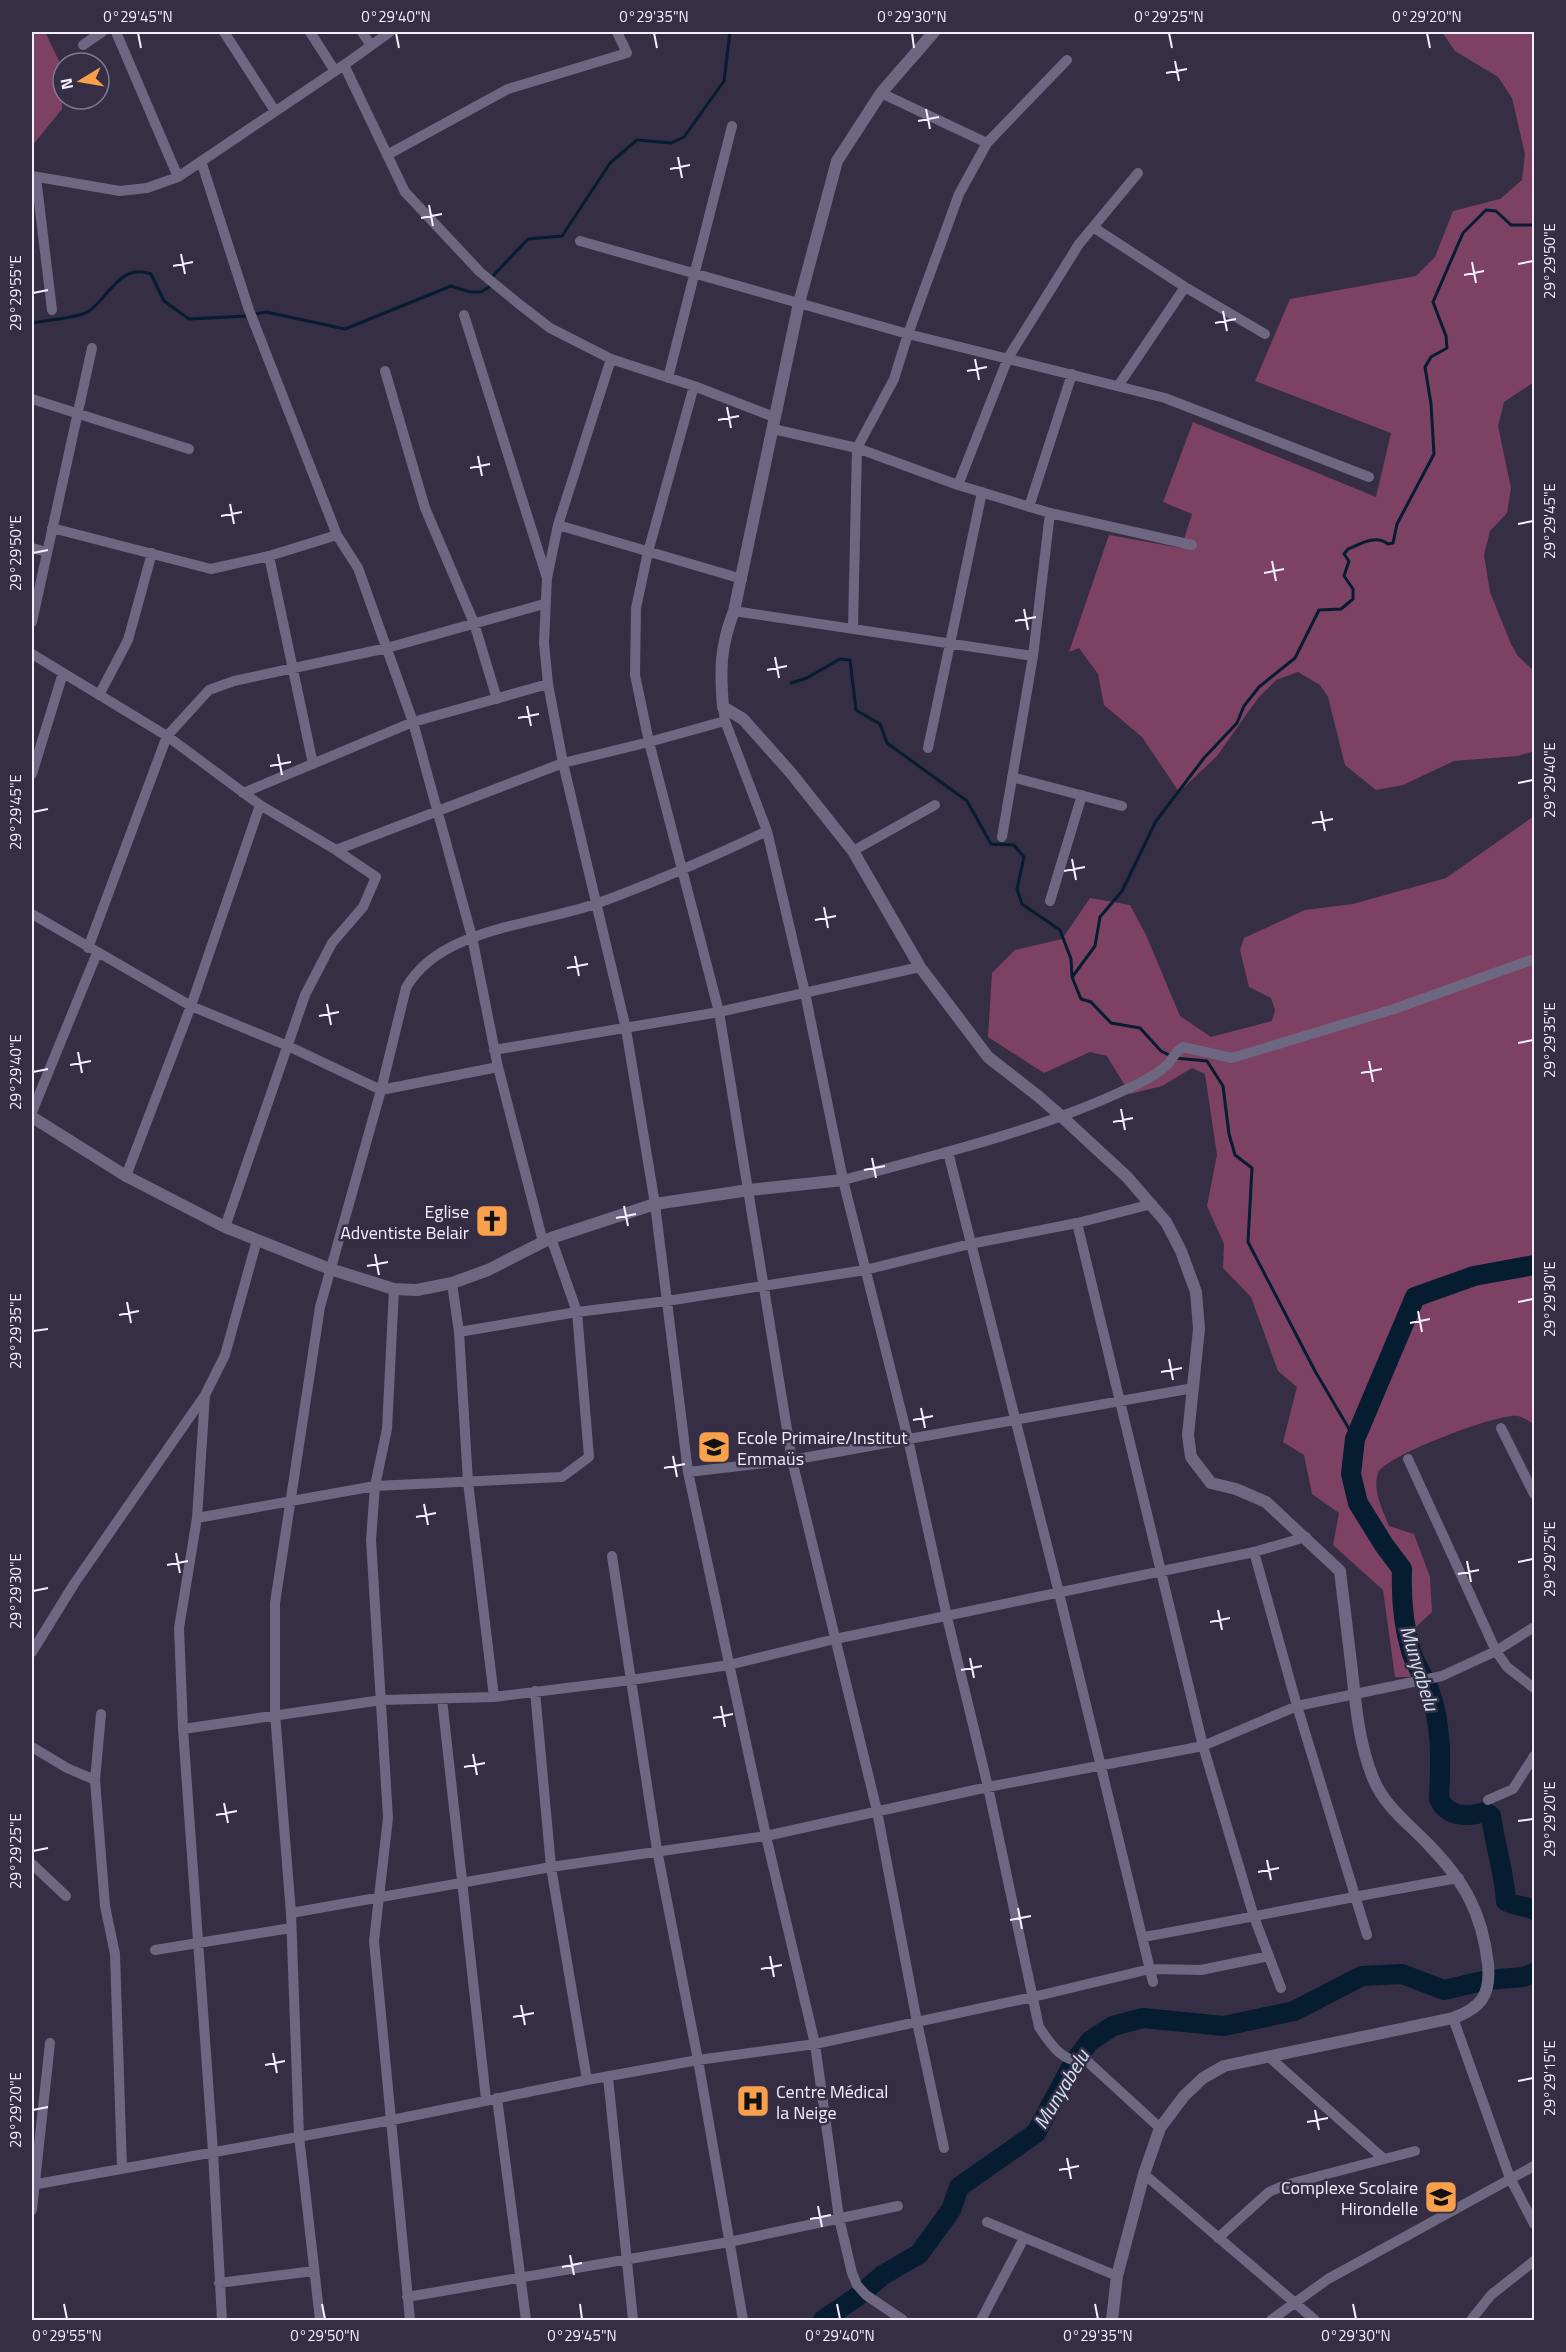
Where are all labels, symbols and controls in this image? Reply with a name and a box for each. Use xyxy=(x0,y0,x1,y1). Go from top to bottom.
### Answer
text: 0°29'45"N xyxy=(103,5,173,28)
text: 0°29'40"N xyxy=(361,5,431,28)
text: 0°29'35"N xyxy=(619,5,689,28)
text: 0°29'30"N xyxy=(877,5,947,28)
text: 0°29'25"N xyxy=(1134,5,1204,28)
text: 0°29'20"N xyxy=(1392,5,1462,28)
north arrow xyxy=(51,51,111,111)
text: N xyxy=(53,76,79,92)
text: 29°29'50"E xyxy=(1538,223,1561,299)
text: 29°29'55"E xyxy=(4,255,27,331)
text: 29°29'45"E xyxy=(1538,483,1561,559)
text: 29°29'50"E xyxy=(4,515,27,591)
text: 29°29'40"E xyxy=(1538,742,1561,818)
text: 29°29'45"E xyxy=(4,774,27,850)
text: 29°29'35"E xyxy=(1538,1002,1561,1078)
text: 29°29'40"E xyxy=(4,1034,27,1110)
place label: Eglise Adventiste Belair xyxy=(340,1198,469,1246)
church icon: Eglise Adventiste Belair xyxy=(474,1203,510,1239)
text: 29°29'30"E xyxy=(1538,1261,1561,1337)
text: 29°29'35"E xyxy=(4,1293,27,1369)
place label: Ecole Primaire/Institut Emmaüs xyxy=(737,1424,908,1472)
school or university icon: Ecole Primaire/Institut Emmaüs xyxy=(696,1429,732,1465)
text: 29°29'25"E xyxy=(1538,1521,1561,1597)
text: 29°29'30"E xyxy=(4,1553,27,1629)
water label: Munyabelu xyxy=(1392,1622,1448,1715)
text: 29°29'20"E xyxy=(1538,1781,1561,1857)
text: 29°29'25"E xyxy=(4,1813,27,1889)
text: 29°29'15"E xyxy=(1538,2040,1561,2116)
water label: Munyabelu xyxy=(1025,2043,1097,2135)
text: 29°29'20"E xyxy=(4,2072,27,2148)
place label: Centre Médical la Neige xyxy=(776,2078,888,2126)
hospital icon: Centre Médical la Neige xyxy=(735,2083,771,2119)
place label: Complexe Scolaire Hirondelle xyxy=(1281,2174,1418,2222)
school or university icon: Complexe Scolaire Hirondelle xyxy=(1423,2179,1459,2215)
text: 0°29'55"N xyxy=(32,2324,102,2347)
text: 0°29'50"N xyxy=(290,2324,360,2347)
text: 0°29'45"N xyxy=(547,2324,617,2347)
text: 0°29'40"N xyxy=(805,2324,875,2347)
text: 0°29'35"N xyxy=(1063,2324,1133,2347)
text: 0°29'30"N xyxy=(1321,2324,1391,2347)

